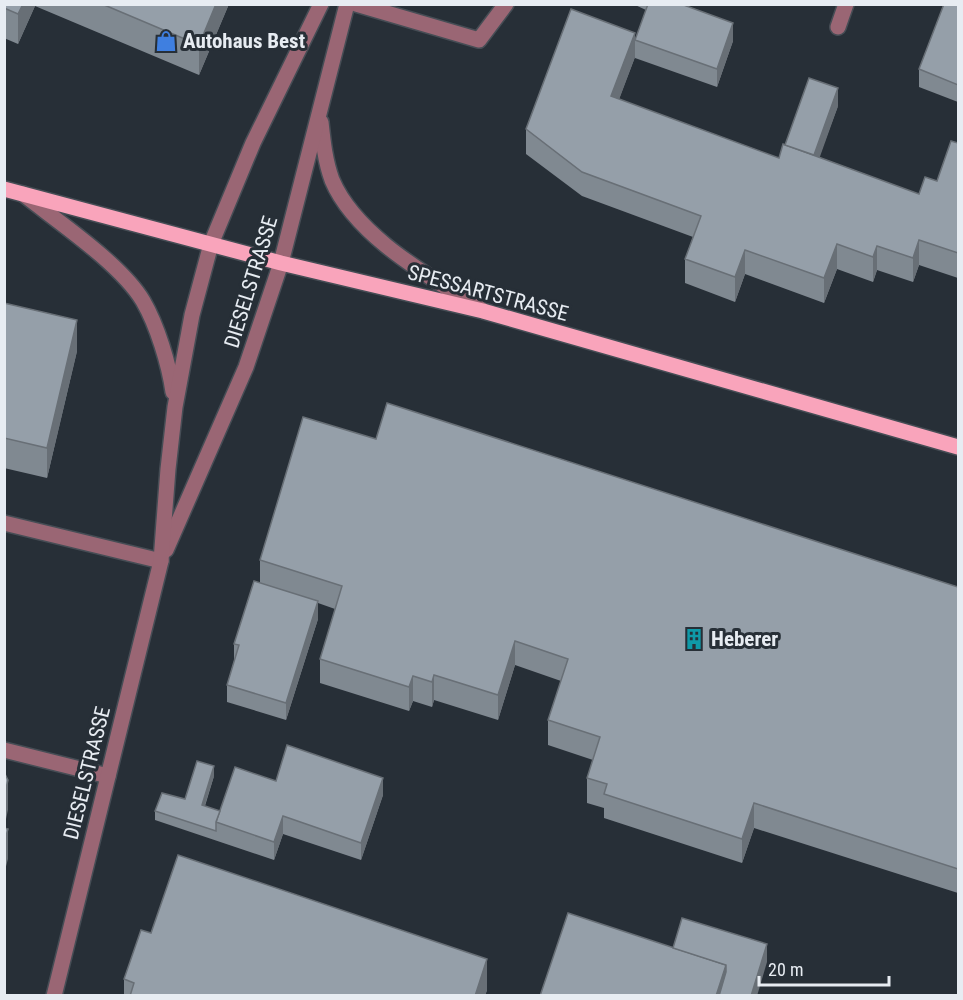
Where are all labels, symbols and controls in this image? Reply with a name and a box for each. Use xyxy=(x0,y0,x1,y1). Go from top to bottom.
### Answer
shop icon: Autohaus Best xyxy=(154,29,178,53)
place label: Autohaus Best xyxy=(183,29,305,53)
street label: DIESELSTRASSE xyxy=(220,213,282,351)
street label: SPESSARTSTRASSE xyxy=(405,260,571,326)
building icon: Heberer xyxy=(682,627,706,651)
place label: Heberer xyxy=(711,627,778,651)
street label: DIESELSTRASSE xyxy=(59,704,115,842)
scale bar xyxy=(759,949,890,987)
text: 20 m xyxy=(768,959,803,980)

